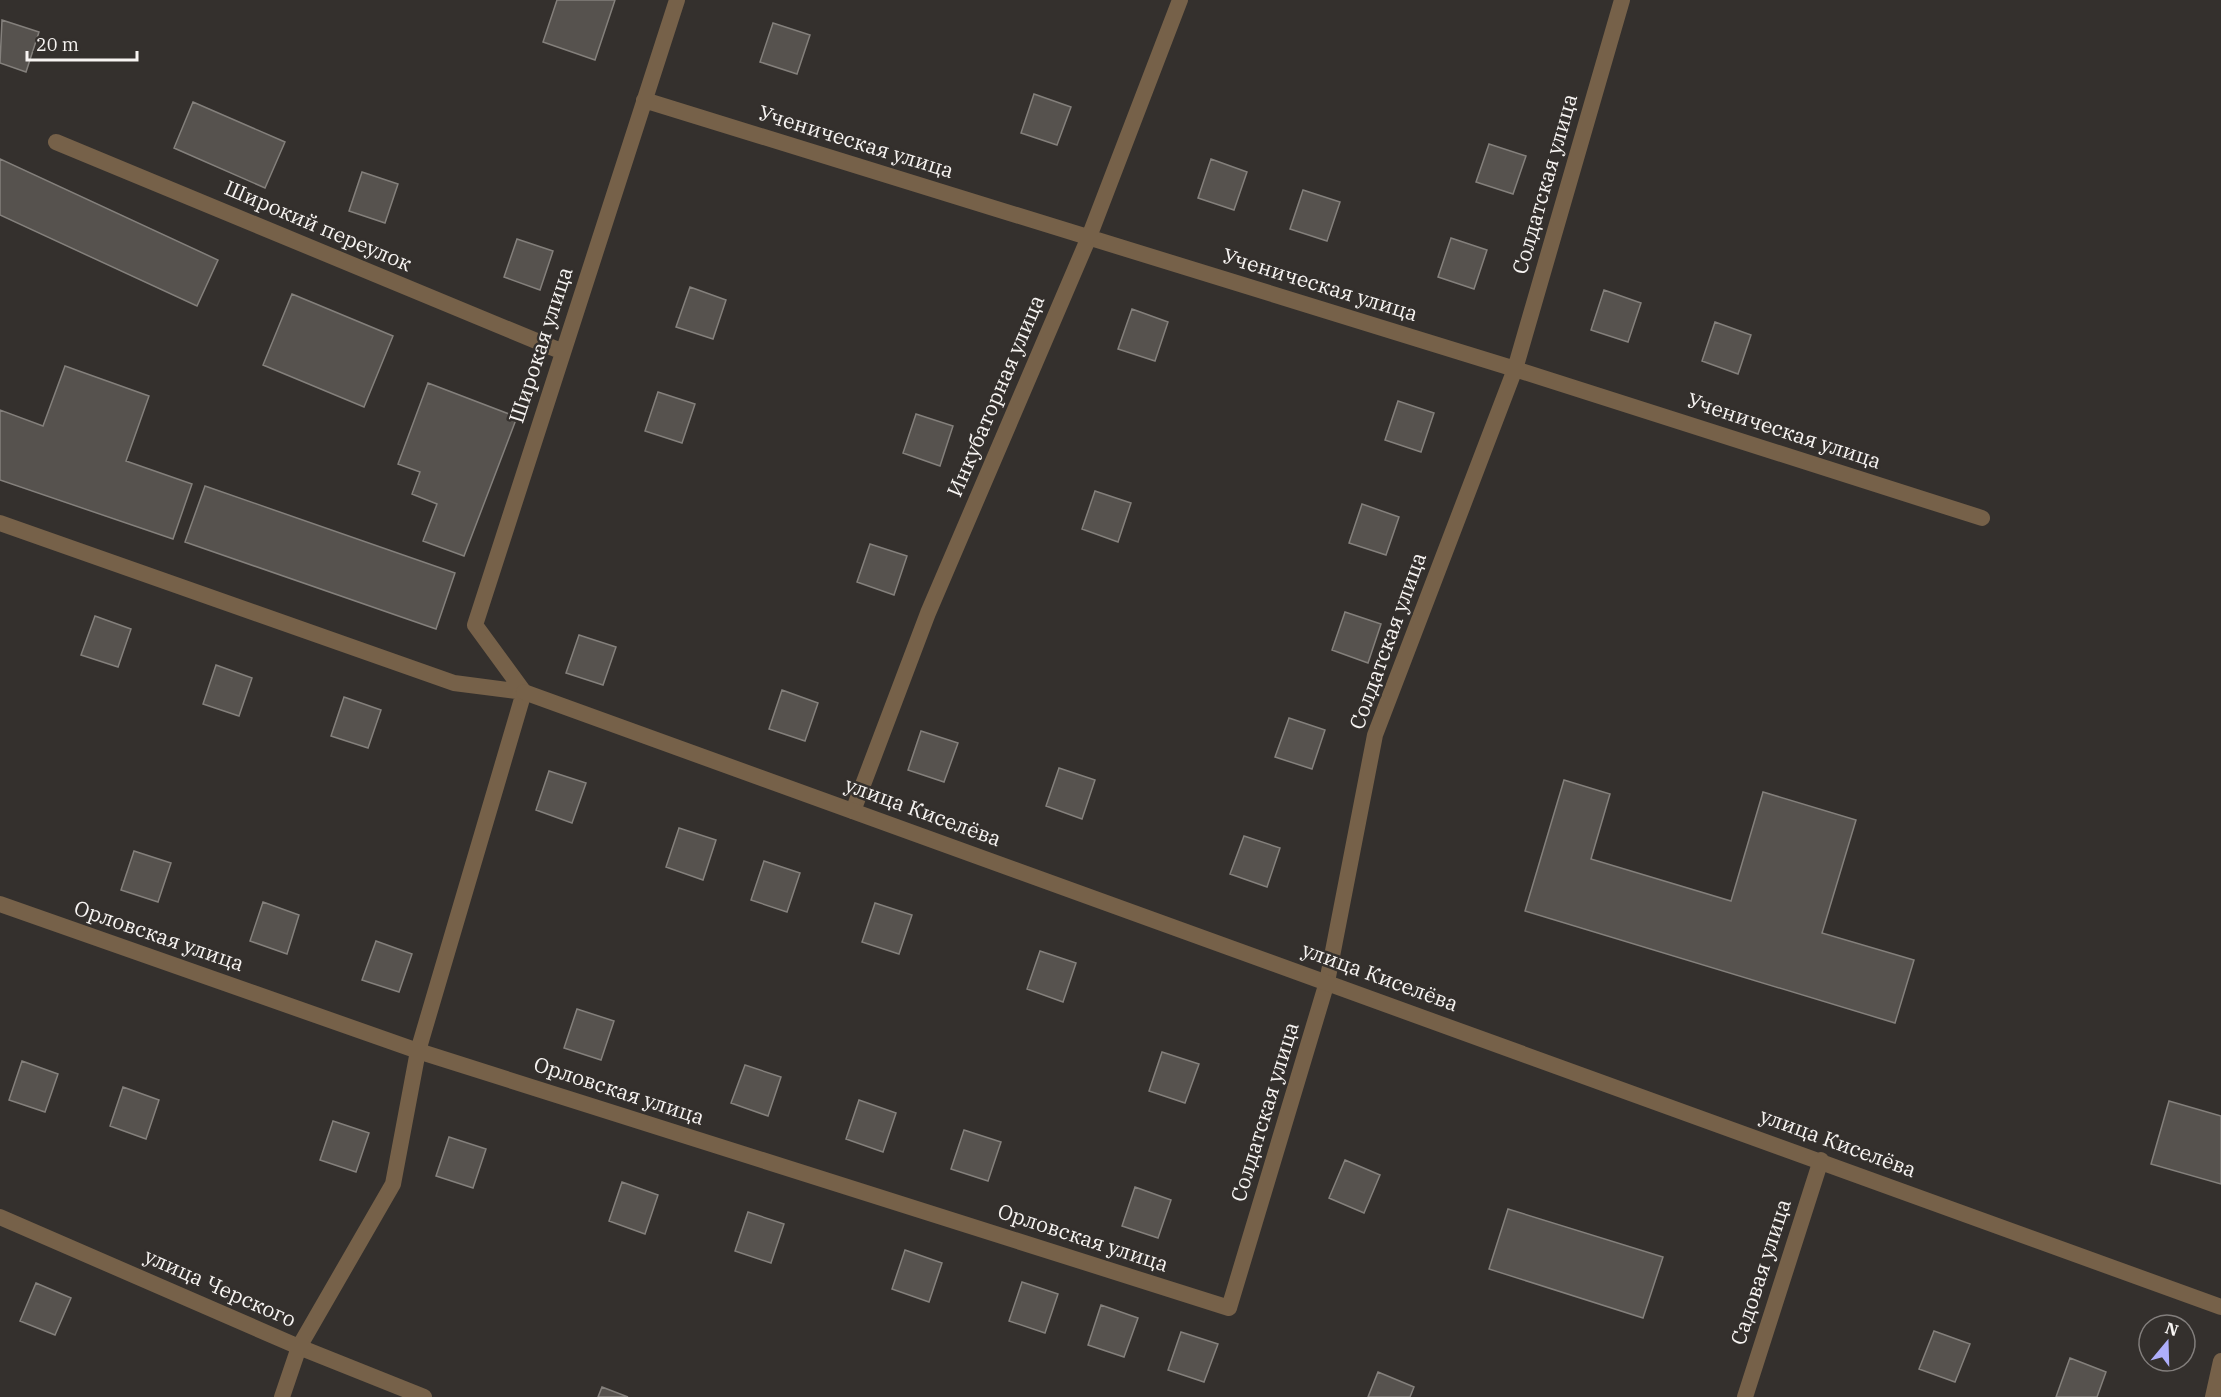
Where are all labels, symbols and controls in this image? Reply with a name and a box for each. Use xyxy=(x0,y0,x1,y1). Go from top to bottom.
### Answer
scale bar xyxy=(27,24,136,62)
text: 20 m xyxy=(36,33,79,56)
street label: Солдатская улица xyxy=(1505,90,1583,277)
street label: Ученическая улица xyxy=(755,98,957,184)
street label: Широкий переулок xyxy=(220,173,416,277)
street label: Ученическая улица xyxy=(1219,241,1421,327)
street label: Широкая улица xyxy=(502,263,579,426)
street label: Инкубаторная улица xyxy=(940,290,1050,501)
street label: Ученическая улица xyxy=(1684,385,1885,475)
street label: Солдатская улица xyxy=(1342,548,1432,733)
street label: улица Киселёва xyxy=(841,770,1005,852)
street label: Орловская улица xyxy=(71,893,248,977)
street label: улица Киселёва xyxy=(1298,935,1462,1017)
street label: Солдатская улица xyxy=(1223,1018,1305,1205)
street label: Орловская улица xyxy=(530,1049,708,1131)
street label: улица Киселёва xyxy=(1756,1101,1920,1183)
street label: Садовая улица xyxy=(1723,1195,1797,1348)
street label: Орловская улица xyxy=(994,1196,1172,1278)
street label: улица Черского xyxy=(140,1241,301,1333)
north arrow xyxy=(2137,1313,2197,1373)
text: N xyxy=(2163,1317,2181,1340)

